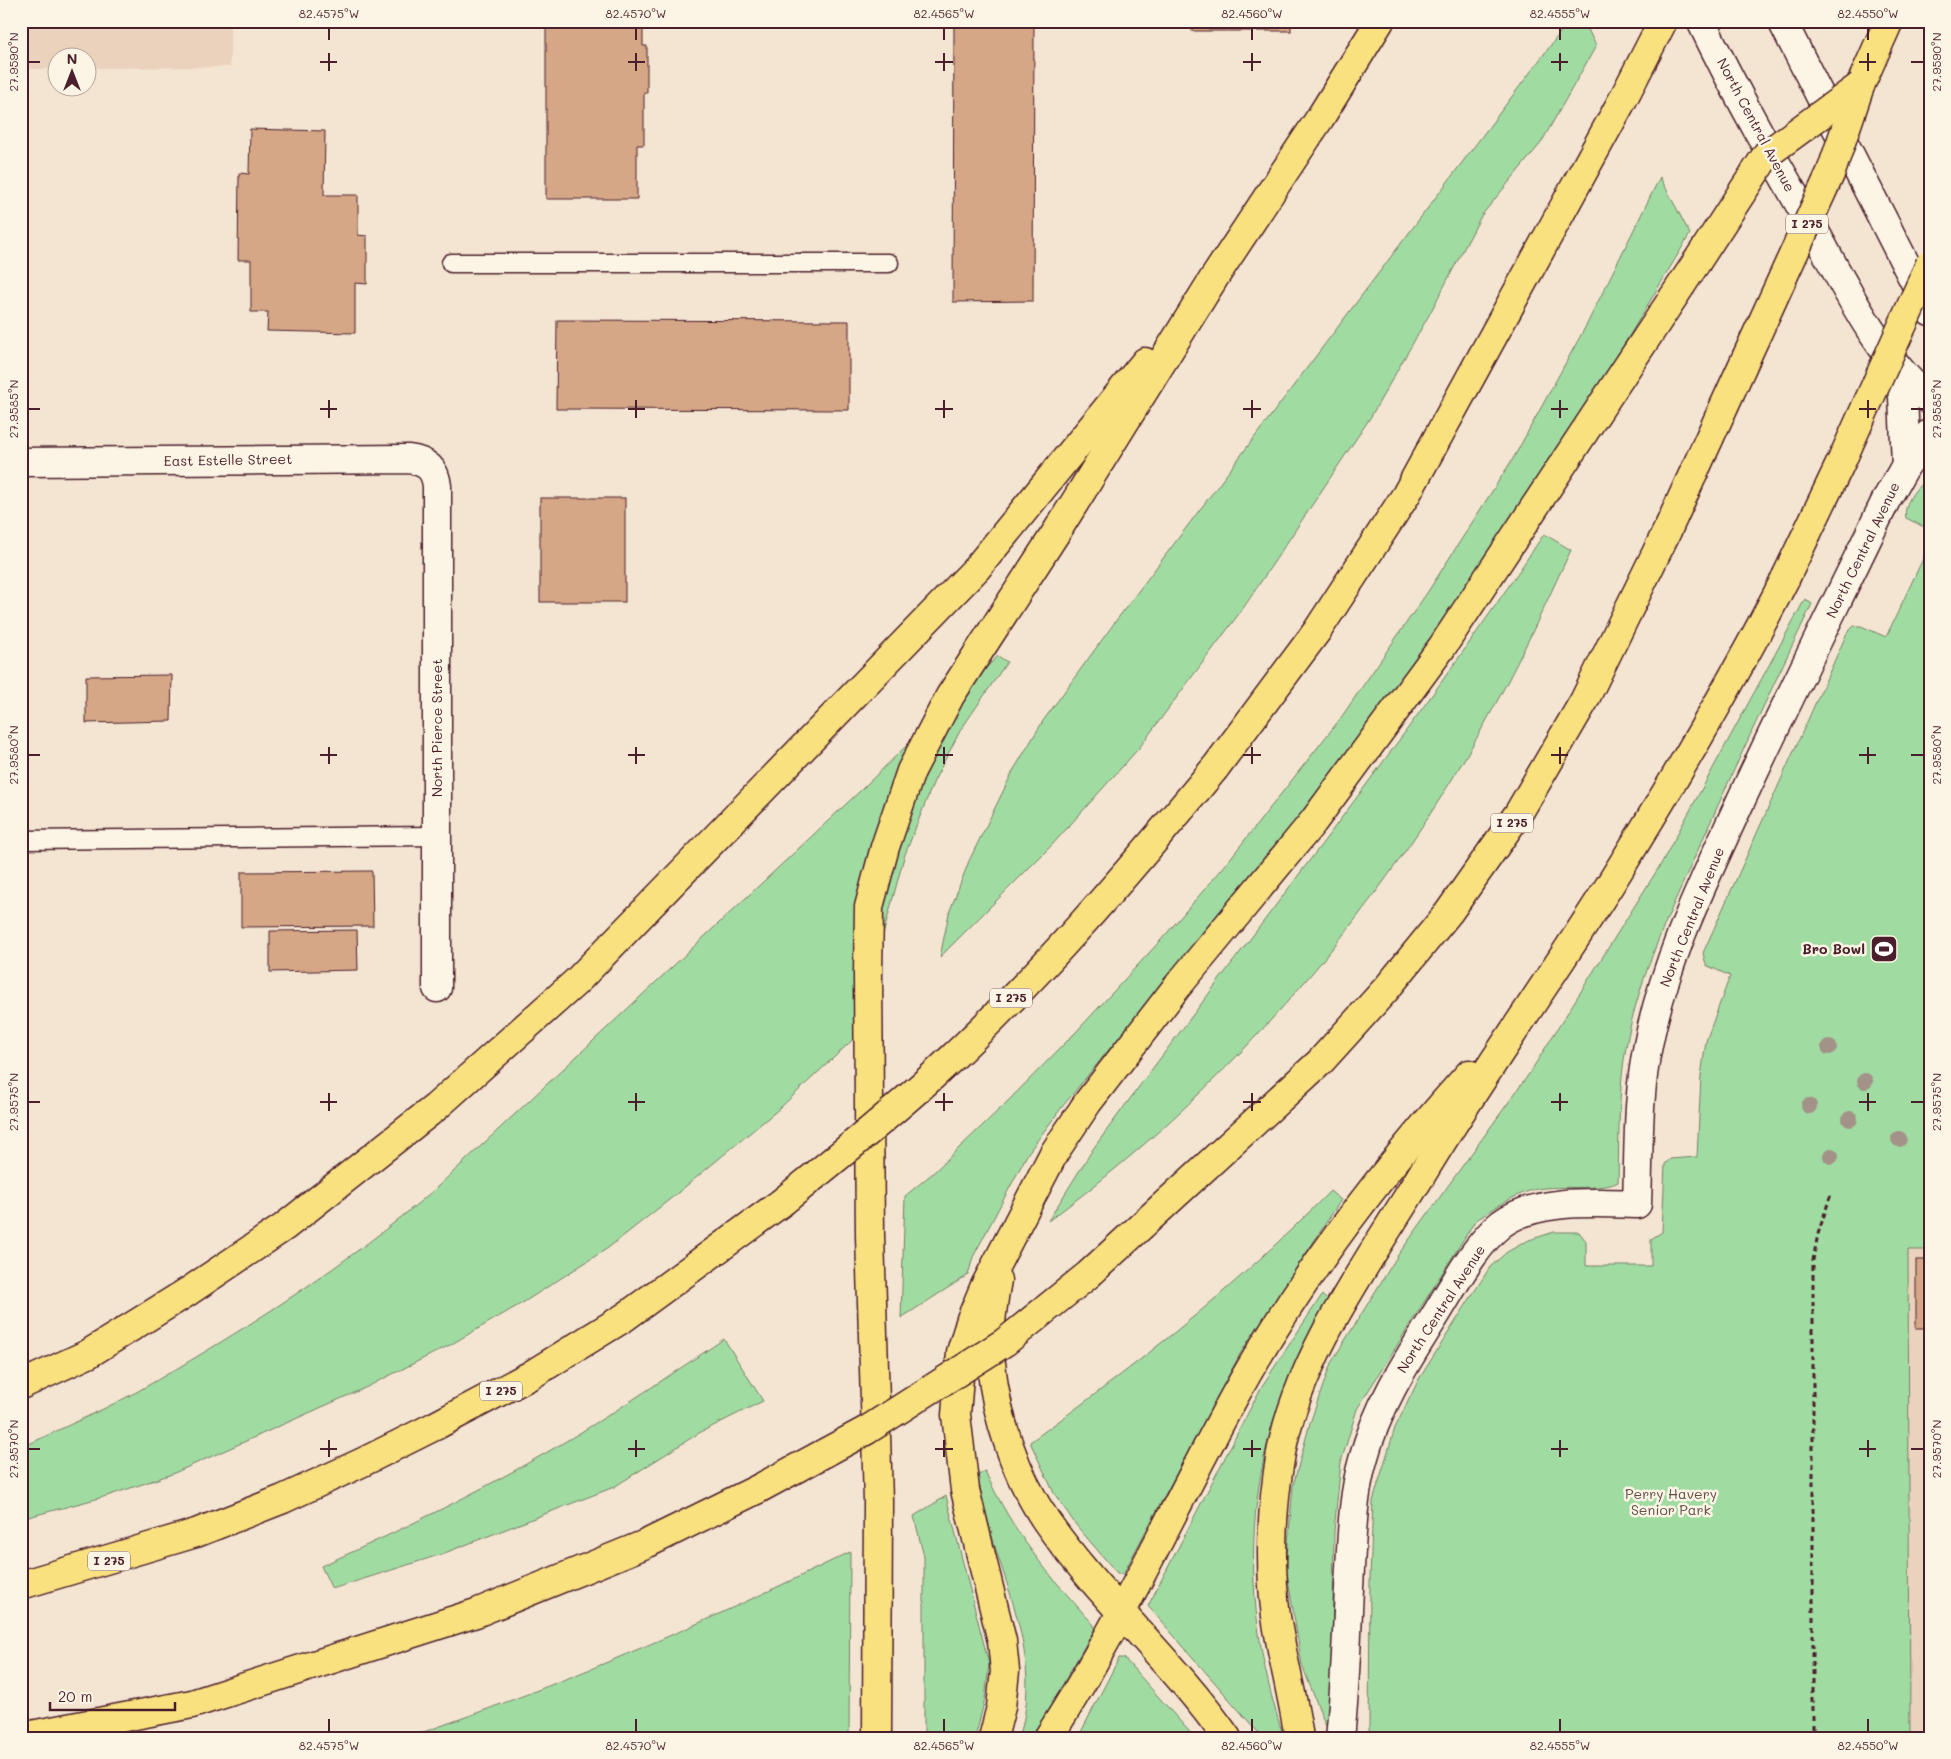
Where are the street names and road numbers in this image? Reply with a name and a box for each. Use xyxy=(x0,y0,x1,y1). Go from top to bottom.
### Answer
street label: North Central Avenue xyxy=(1713,55,1800,195)
road number: I 275 xyxy=(1786,214,1828,233)
street label: East Estelle Street xyxy=(164,449,292,470)
street label: North Central Avenue xyxy=(1821,479,1904,621)
street label: North Pierce Street xyxy=(427,659,446,797)
road number: I 275 xyxy=(1491,814,1533,832)
street label: North Central Avenue xyxy=(1655,844,1728,989)
road number: I 275 xyxy=(990,988,1032,1008)
street label: North Central Avenue xyxy=(1392,1241,1489,1376)
road number: I 275 xyxy=(480,1382,522,1400)
road number: I 275 xyxy=(88,1552,130,1570)

